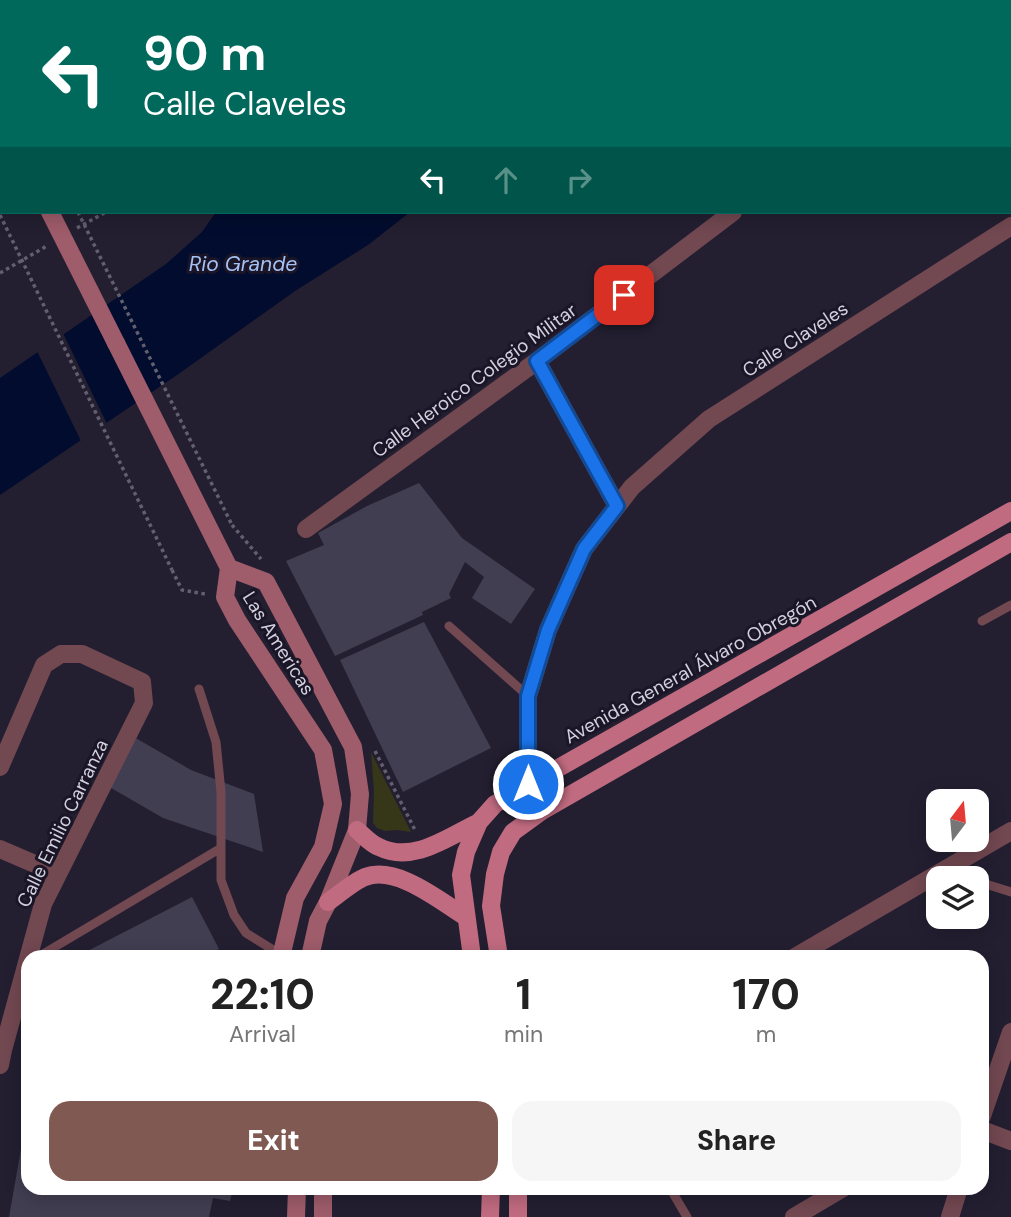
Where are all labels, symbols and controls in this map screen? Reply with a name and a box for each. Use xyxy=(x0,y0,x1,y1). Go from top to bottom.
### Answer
text: 90 m xyxy=(143,21,266,85)
icon: left xyxy=(28,28,119,119)
text: Calle Claveles xyxy=(143,83,347,125)
icon: left xyxy=(414,161,452,199)
icon: ahead xyxy=(487,161,525,199)
icon: right xyxy=(560,161,598,199)
water label: Rio Grande xyxy=(189,250,297,278)
pin xyxy=(594,265,654,325)
icon: arrive xyxy=(605,276,643,314)
street label: Calle Claveles xyxy=(738,296,853,383)
street label: Calle Heroico Colegio Militar xyxy=(367,298,582,463)
street label: Las Americas xyxy=(237,587,320,700)
street label: Avenida General Álvaro Obregón xyxy=(560,590,821,749)
street label: Calle Emilio Carranza xyxy=(11,735,114,911)
position arrow xyxy=(491,747,565,821)
north arrow xyxy=(926,789,989,852)
map controls xyxy=(926,789,989,929)
button: layers xyxy=(926,866,989,929)
text: 22:10 xyxy=(210,967,315,1022)
text: 1 xyxy=(516,967,531,1022)
text: 170 xyxy=(732,967,800,1022)
text: Arrival xyxy=(229,1019,296,1049)
text: min xyxy=(504,1019,543,1049)
text: m xyxy=(756,1019,776,1049)
button: Exit xyxy=(49,1101,498,1181)
button: Share xyxy=(512,1101,961,1181)

